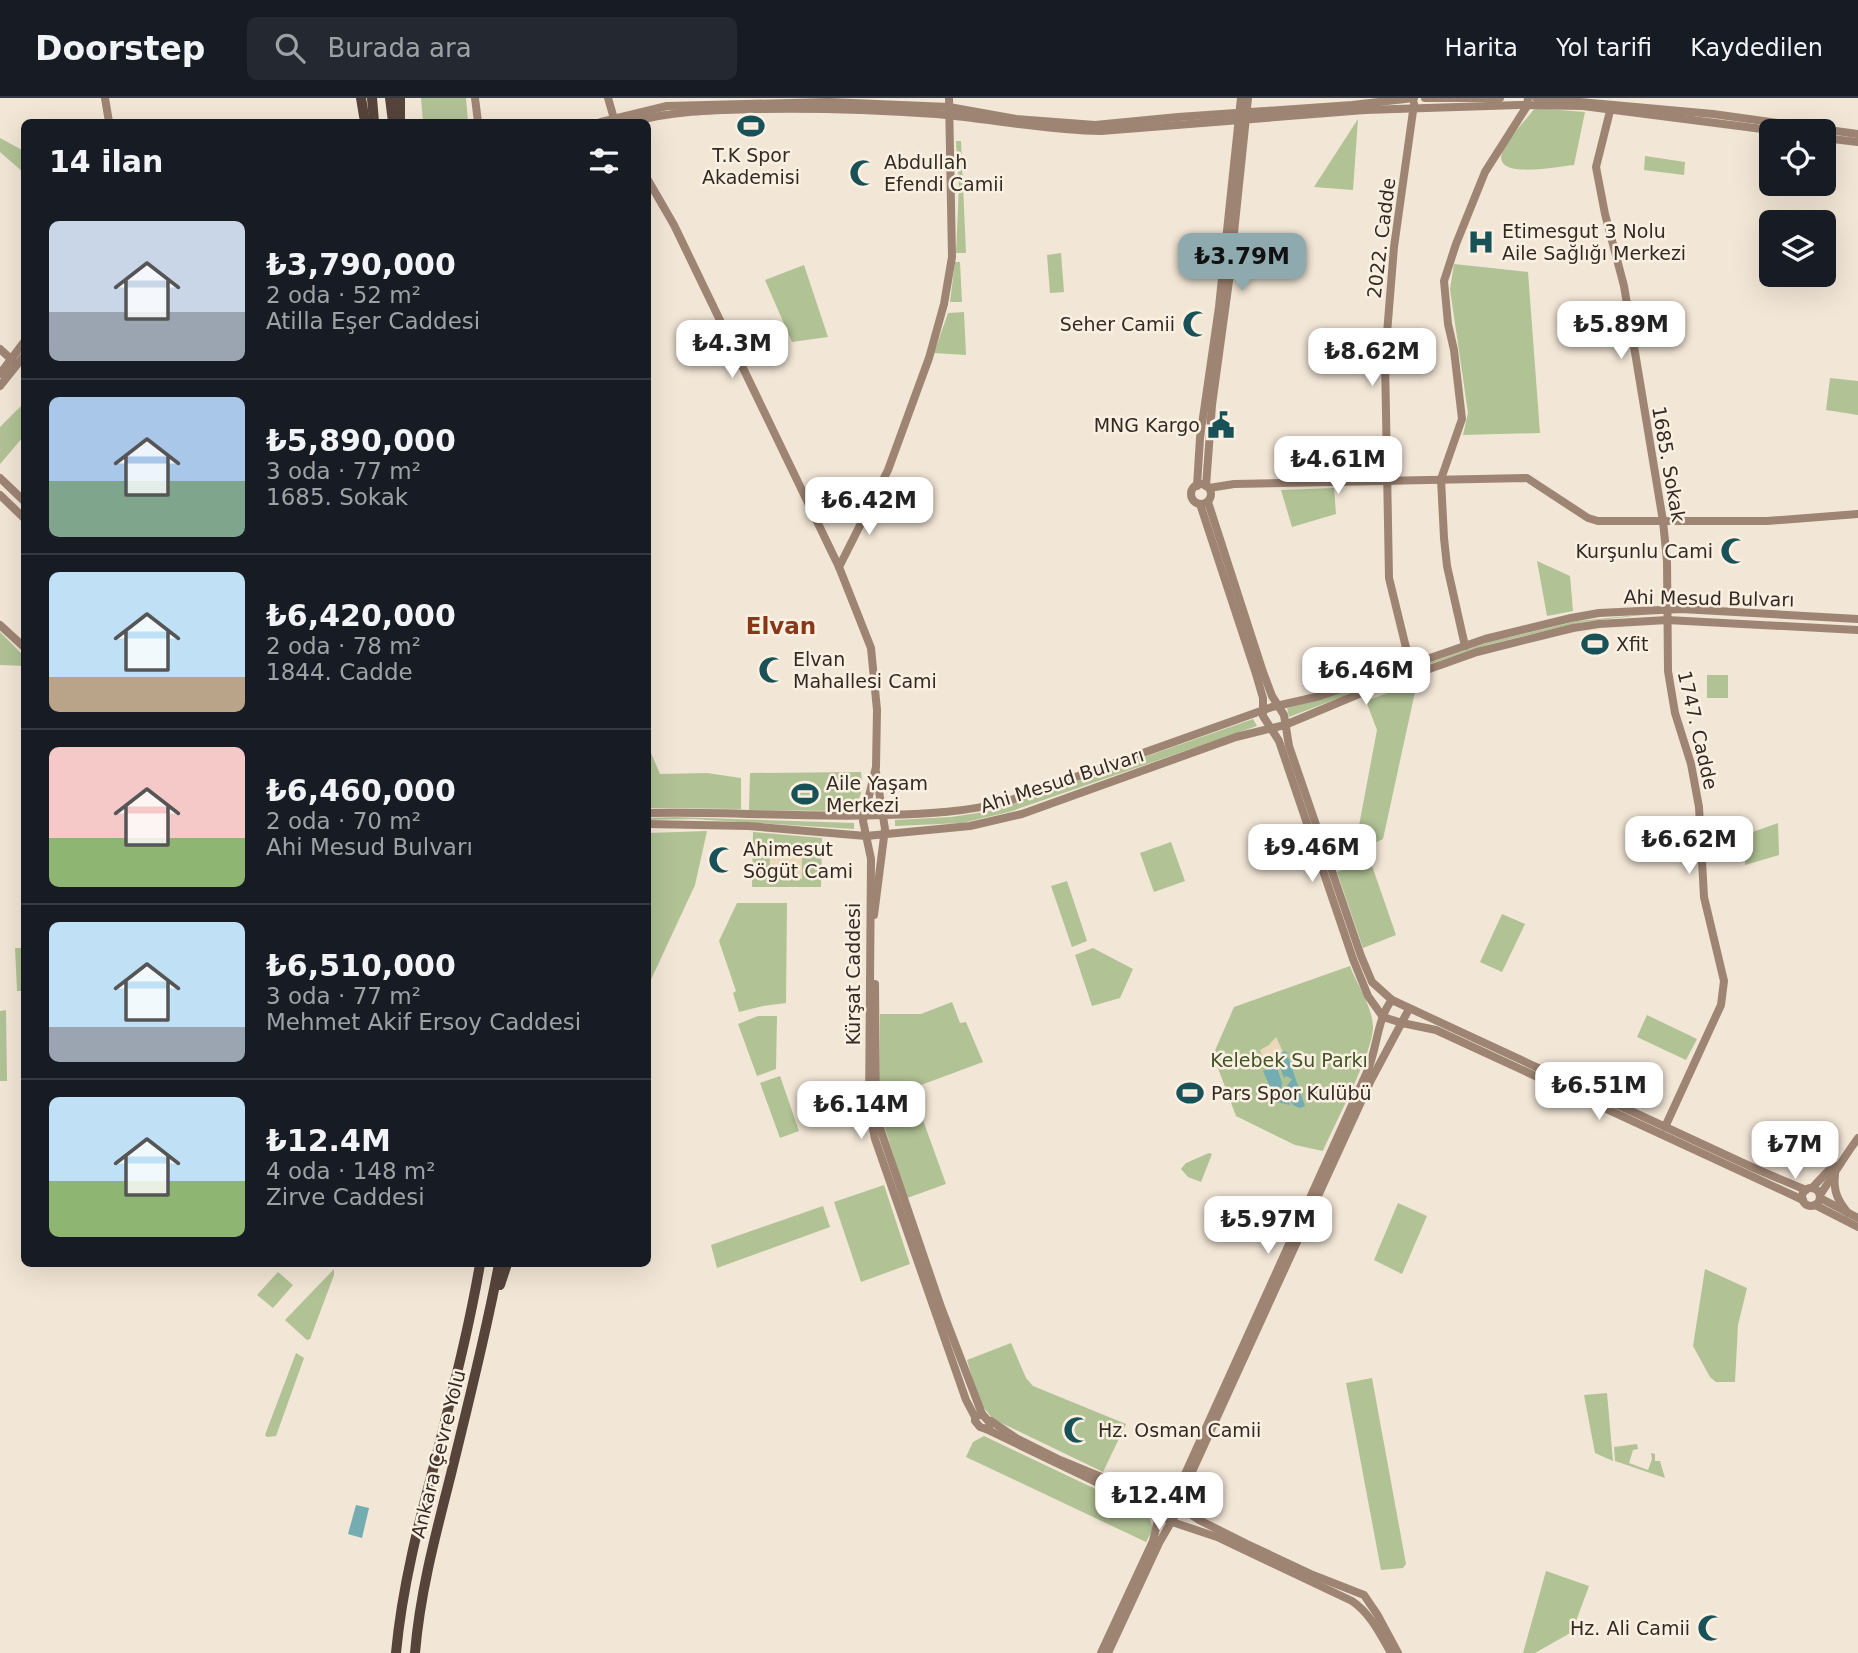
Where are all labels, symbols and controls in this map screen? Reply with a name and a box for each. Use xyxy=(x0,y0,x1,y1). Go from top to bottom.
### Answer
search box xyxy=(247,17,737,80)
text: Doorstep xyxy=(35,29,205,68)
icon: search xyxy=(271,29,309,67)
text: Burada ara xyxy=(327,33,472,63)
text: Harita xyxy=(1445,34,1518,62)
text: Yol tarifi xyxy=(1556,34,1652,62)
text: Kaydedilen xyxy=(1690,34,1823,62)
sports icon: T.K Spor Akademisi xyxy=(736,111,766,141)
map controls xyxy=(1759,119,1836,287)
button: locate xyxy=(1759,119,1836,196)
icon: filters xyxy=(585,142,623,180)
text: 14 ilan xyxy=(49,144,163,179)
place label: T.K Spor Akademisi xyxy=(702,144,800,188)
place label: Abdullah Efendi Camii xyxy=(884,151,1004,195)
mosque icon: Abdullah Efendi Camii xyxy=(848,158,878,188)
street label: 2022. Cadde xyxy=(1363,177,1399,299)
button: layers xyxy=(1759,210,1836,287)
place label: Etimesgut 3 Nolu Aile Sağlığı Merkezi xyxy=(1502,220,1686,264)
hospital icon: Etimesgut 3 Nolu Aile Sağlığı Merkezi xyxy=(1466,227,1496,257)
pin: ₺3.79M xyxy=(1185,234,1299,293)
text: ₺3.79M xyxy=(1194,243,1290,269)
text: ₺3,790,000 xyxy=(266,247,456,282)
icon: home xyxy=(105,249,189,333)
text: 2 oda · 52 m² xyxy=(266,282,421,308)
pin: ₺5.89M xyxy=(1564,302,1678,361)
text: Atilla Eşer Caddesi xyxy=(266,308,480,334)
mosque icon: Seher Camii xyxy=(1181,309,1211,339)
text: ₺5.89M xyxy=(1573,311,1669,337)
place label: Seher Camii xyxy=(1060,313,1175,335)
pin: ₺4.3M xyxy=(683,320,781,380)
pin: ₺8.62M xyxy=(1315,328,1429,388)
text: ₺4.3M xyxy=(692,330,772,356)
text: ₺8.62M xyxy=(1324,338,1420,364)
street label: 1685. Sokak xyxy=(1648,404,1690,524)
public building icon: MNG Kargo xyxy=(1206,410,1236,440)
place label: MNG Kargo xyxy=(1094,414,1200,436)
text: ₺5,890,000 xyxy=(266,423,456,458)
icon: home xyxy=(105,425,189,509)
pin: ₺4.61M xyxy=(1281,436,1395,496)
text: ₺4.61M xyxy=(1290,446,1386,472)
text: 3 oda · 77 m² xyxy=(266,458,421,484)
pin: ₺6.42M xyxy=(812,478,926,537)
text: 1685. Sokak xyxy=(266,484,408,510)
text: ₺6.42M xyxy=(821,487,917,513)
mosque icon: Kurşunlu Cami xyxy=(1719,536,1749,566)
place label: Kurşunlu Cami xyxy=(1576,540,1713,562)
street label: Ahi Mesud Bulvarı xyxy=(1623,586,1795,610)
text: ₺6,420,000 xyxy=(266,598,456,633)
icon: home xyxy=(105,600,189,684)
district label: Elvan xyxy=(746,613,816,639)
sports icon: Xfit xyxy=(1580,629,1610,659)
text: 2 oda · 78 m² xyxy=(266,633,421,659)
place label: Xfit xyxy=(1616,633,1648,655)
place label: Elvan Mahallesi Cami xyxy=(793,648,937,692)
pin: ₺6.46M xyxy=(1309,648,1423,707)
mosque icon: Elvan Mahallesi Cami xyxy=(757,655,787,685)
text: ₺6.46M xyxy=(1318,657,1414,683)
text: 1844. Cadde xyxy=(266,659,413,685)
street label: 1747. Cadde xyxy=(1674,669,1722,791)
street label: Ahi Mesud Bulvarı xyxy=(977,743,1147,817)
place label: Aile Yaşam Merkezi xyxy=(826,772,928,816)
text: ₺6,460,000 xyxy=(266,773,456,808)
icon: home xyxy=(105,775,189,859)
sports icon: Aile Yaşam Merkezi xyxy=(790,779,820,809)
text: 2 oda · 70 m² xyxy=(266,808,421,834)
pin: ₺6.62M xyxy=(1632,816,1746,876)
pin: ₺9.46M xyxy=(1255,824,1369,884)
text: ₺6.62M xyxy=(1641,826,1737,852)
text: Ahi Mesud Bulvarı xyxy=(266,834,473,860)
text: ₺9.46M xyxy=(1264,834,1360,860)
place label: Ahimesut Sögüt Cami xyxy=(743,838,853,882)
mosque icon: Ahimesut Sögüt Cami xyxy=(707,845,737,875)
street label: Kürşat Caddesi xyxy=(842,903,864,1045)
text: ₺6,510,000 xyxy=(266,948,456,983)
icon: home xyxy=(105,950,189,1034)
text: 3 oda · 77 m² xyxy=(266,983,421,1009)
text: Mehmet Akif Ersoy Caddesi xyxy=(266,1009,581,1035)
park label: Kelebek Su Parkı xyxy=(1210,1049,1368,1071)
pin: ₺6.51M xyxy=(1542,1062,1656,1122)
text: ₺6.51M xyxy=(1551,1072,1647,1098)
sports icon: Pars Spor Kulübü xyxy=(1175,1078,1205,1108)
pin: ₺6.14M xyxy=(804,1082,918,1141)
place label: Pars Spor Kulübü xyxy=(1211,1082,1372,1104)
text: ₺6.14M xyxy=(813,1091,909,1117)
pin: ₺7M xyxy=(1761,1122,1829,1181)
text: ₺12.4M xyxy=(266,1123,391,1158)
icon: home xyxy=(105,1125,189,1209)
text: ₺7M xyxy=(1768,1131,1822,1157)
text: 4 oda · 148 m² xyxy=(266,1158,435,1184)
text: Zirve Caddesi xyxy=(266,1184,425,1210)
pin: ₺5.97M xyxy=(1211,1196,1325,1256)
text: ₺5.97M xyxy=(1220,1206,1316,1232)
street label: Ankara Çevre Yolu xyxy=(406,1368,470,1540)
mosque icon: Hz. Osman Camii xyxy=(1062,1415,1092,1445)
place label: Hz. Osman Camii xyxy=(1098,1419,1261,1441)
pin: ₺12.4M xyxy=(1102,1472,1216,1532)
text: ₺12.4M xyxy=(1111,1482,1207,1508)
mosque icon: Hz. Ali Camii xyxy=(1696,1613,1726,1643)
place label: Hz. Ali Camii xyxy=(1570,1617,1690,1639)

